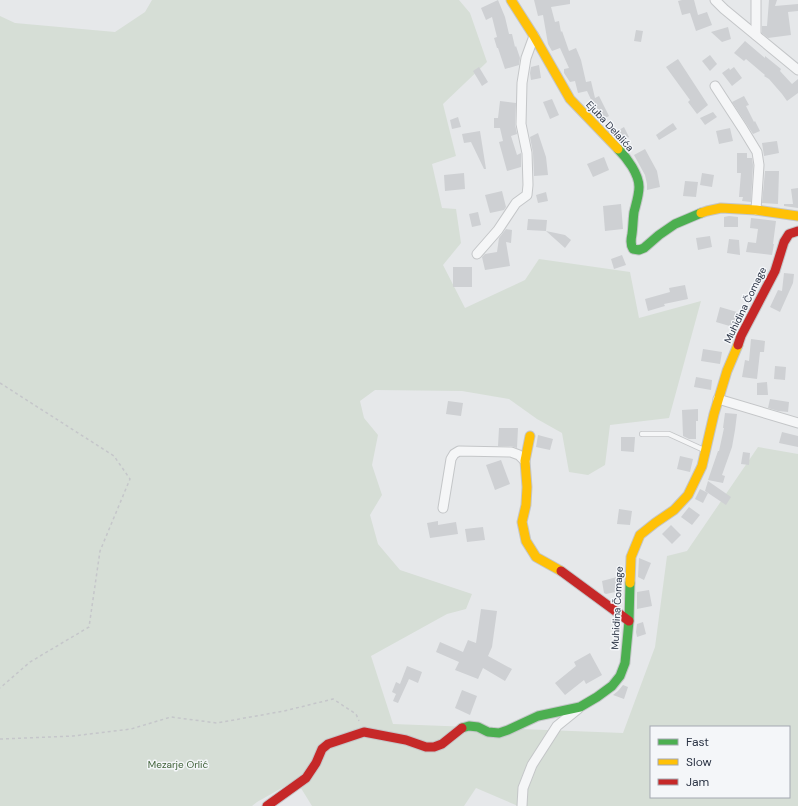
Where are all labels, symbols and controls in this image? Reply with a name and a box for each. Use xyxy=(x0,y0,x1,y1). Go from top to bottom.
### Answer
street label: Ejuba Delalića xyxy=(583,98,637,154)
street label: Muhidina Čomage xyxy=(721,264,769,345)
street label: Muhidina Čomage xyxy=(608,566,626,650)
legend xyxy=(650,726,790,798)
text: Fast xyxy=(686,734,709,750)
text: Slow xyxy=(686,754,712,770)
park label: Mezarje Orlić xyxy=(148,758,208,771)
text: Jam xyxy=(686,774,709,790)

